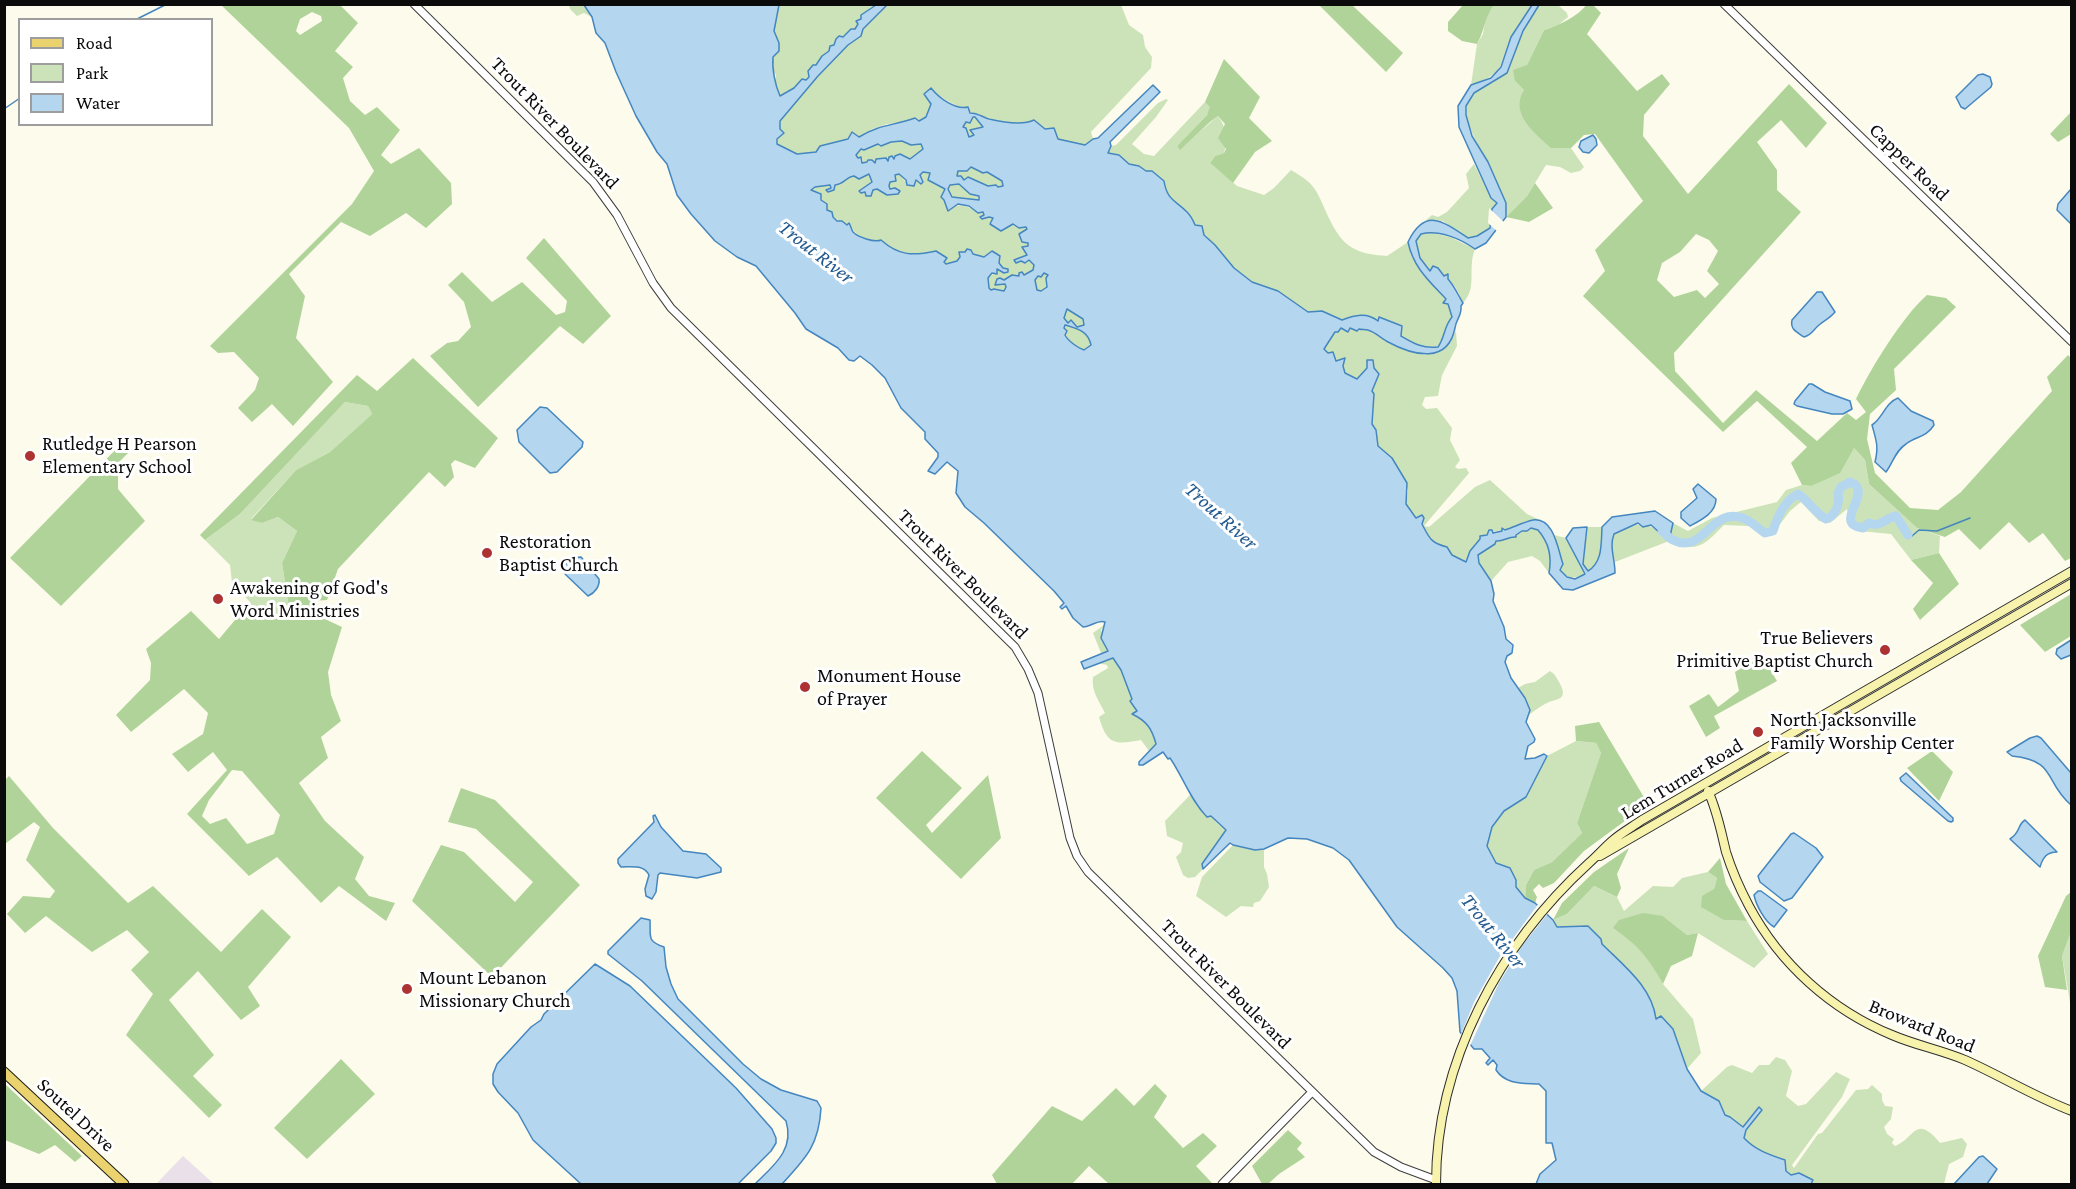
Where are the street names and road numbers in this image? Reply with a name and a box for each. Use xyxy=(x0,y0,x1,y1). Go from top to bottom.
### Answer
street label: Trout River Boulevard xyxy=(486,52,624,194)
street label: Capper Road xyxy=(1864,118,1954,206)
street label: Trout River Boulevard xyxy=(893,504,1033,644)
street label: Lem Turner Road xyxy=(1617,733,1747,825)
street label: Trout River Boulevard xyxy=(1156,914,1296,1054)
street label: Broward Road xyxy=(1865,994,1979,1058)
street label: Soutel Drive xyxy=(32,1073,120,1157)

